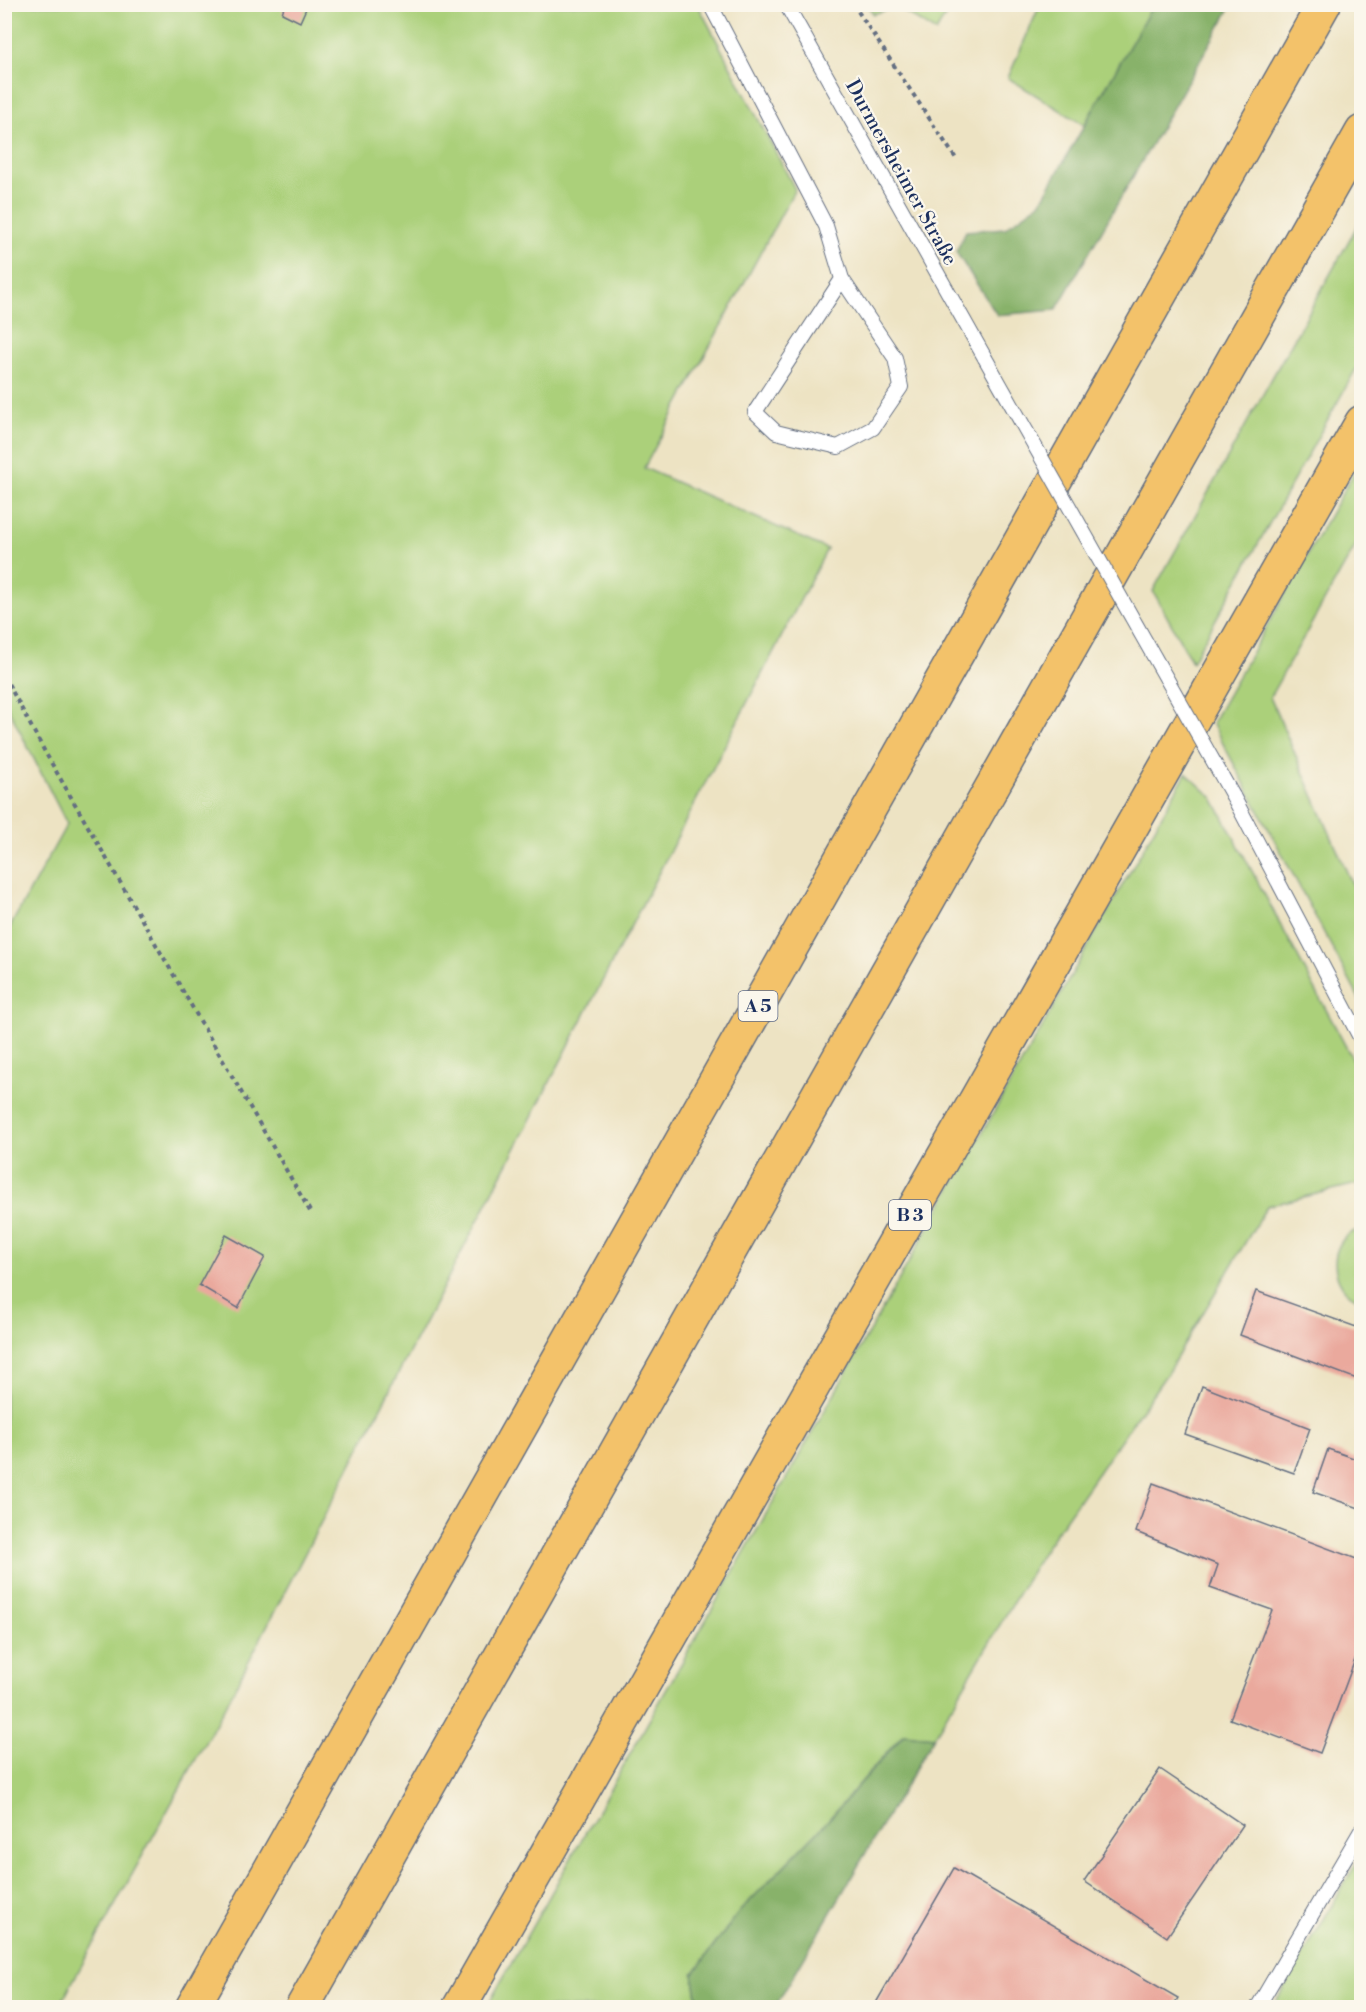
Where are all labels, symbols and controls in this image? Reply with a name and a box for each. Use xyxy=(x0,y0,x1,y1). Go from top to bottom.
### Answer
street label: Durmersheimer Straße xyxy=(839,75,962,270)
road number: A 5 xyxy=(738,991,777,1021)
road number: B 3 xyxy=(889,1200,931,1230)

